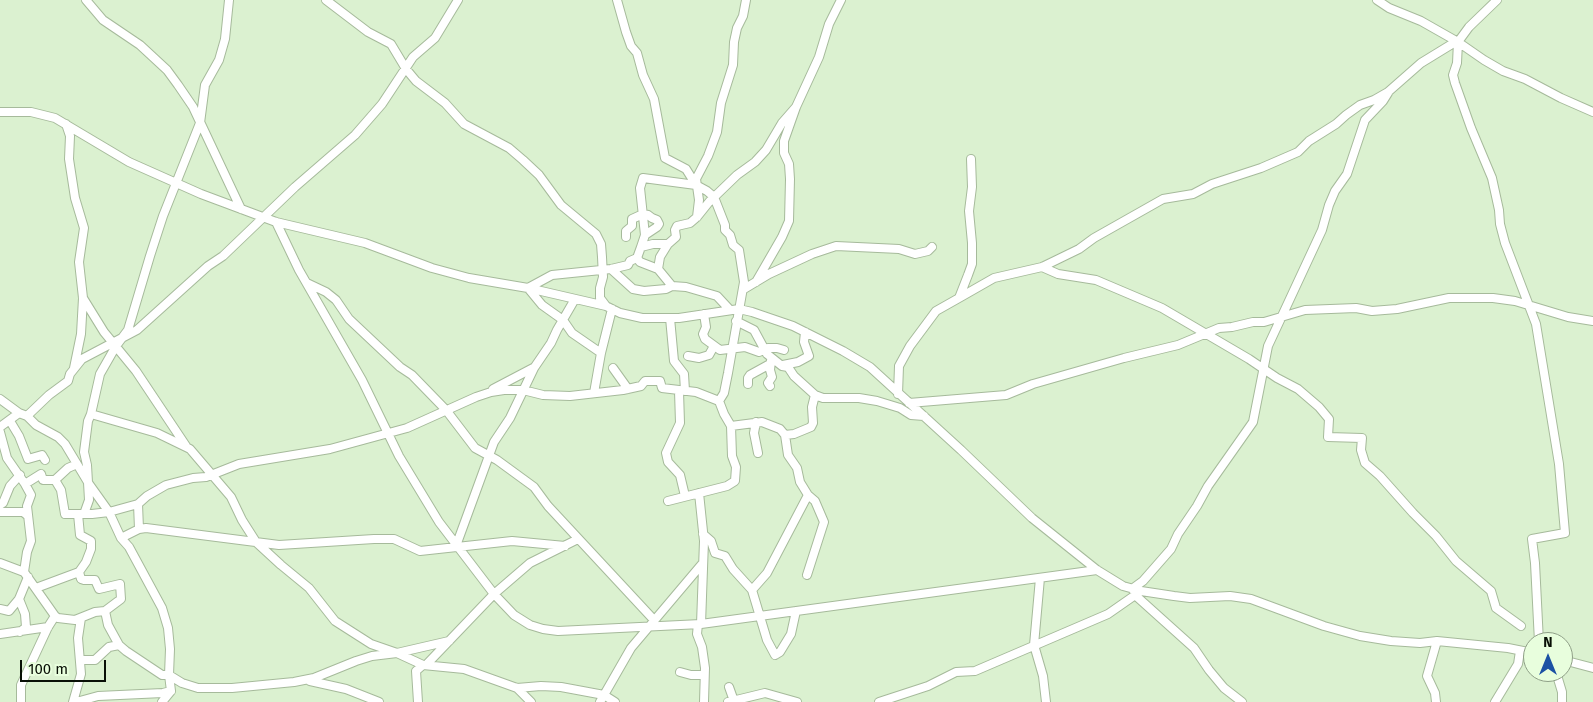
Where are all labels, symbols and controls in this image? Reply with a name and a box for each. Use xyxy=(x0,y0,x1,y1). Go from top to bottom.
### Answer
north arrow xyxy=(1523,632,1573,682)
text: N xyxy=(1543,634,1553,651)
scale bar xyxy=(22,650,109,682)
text: 100 m xyxy=(28,660,68,678)

